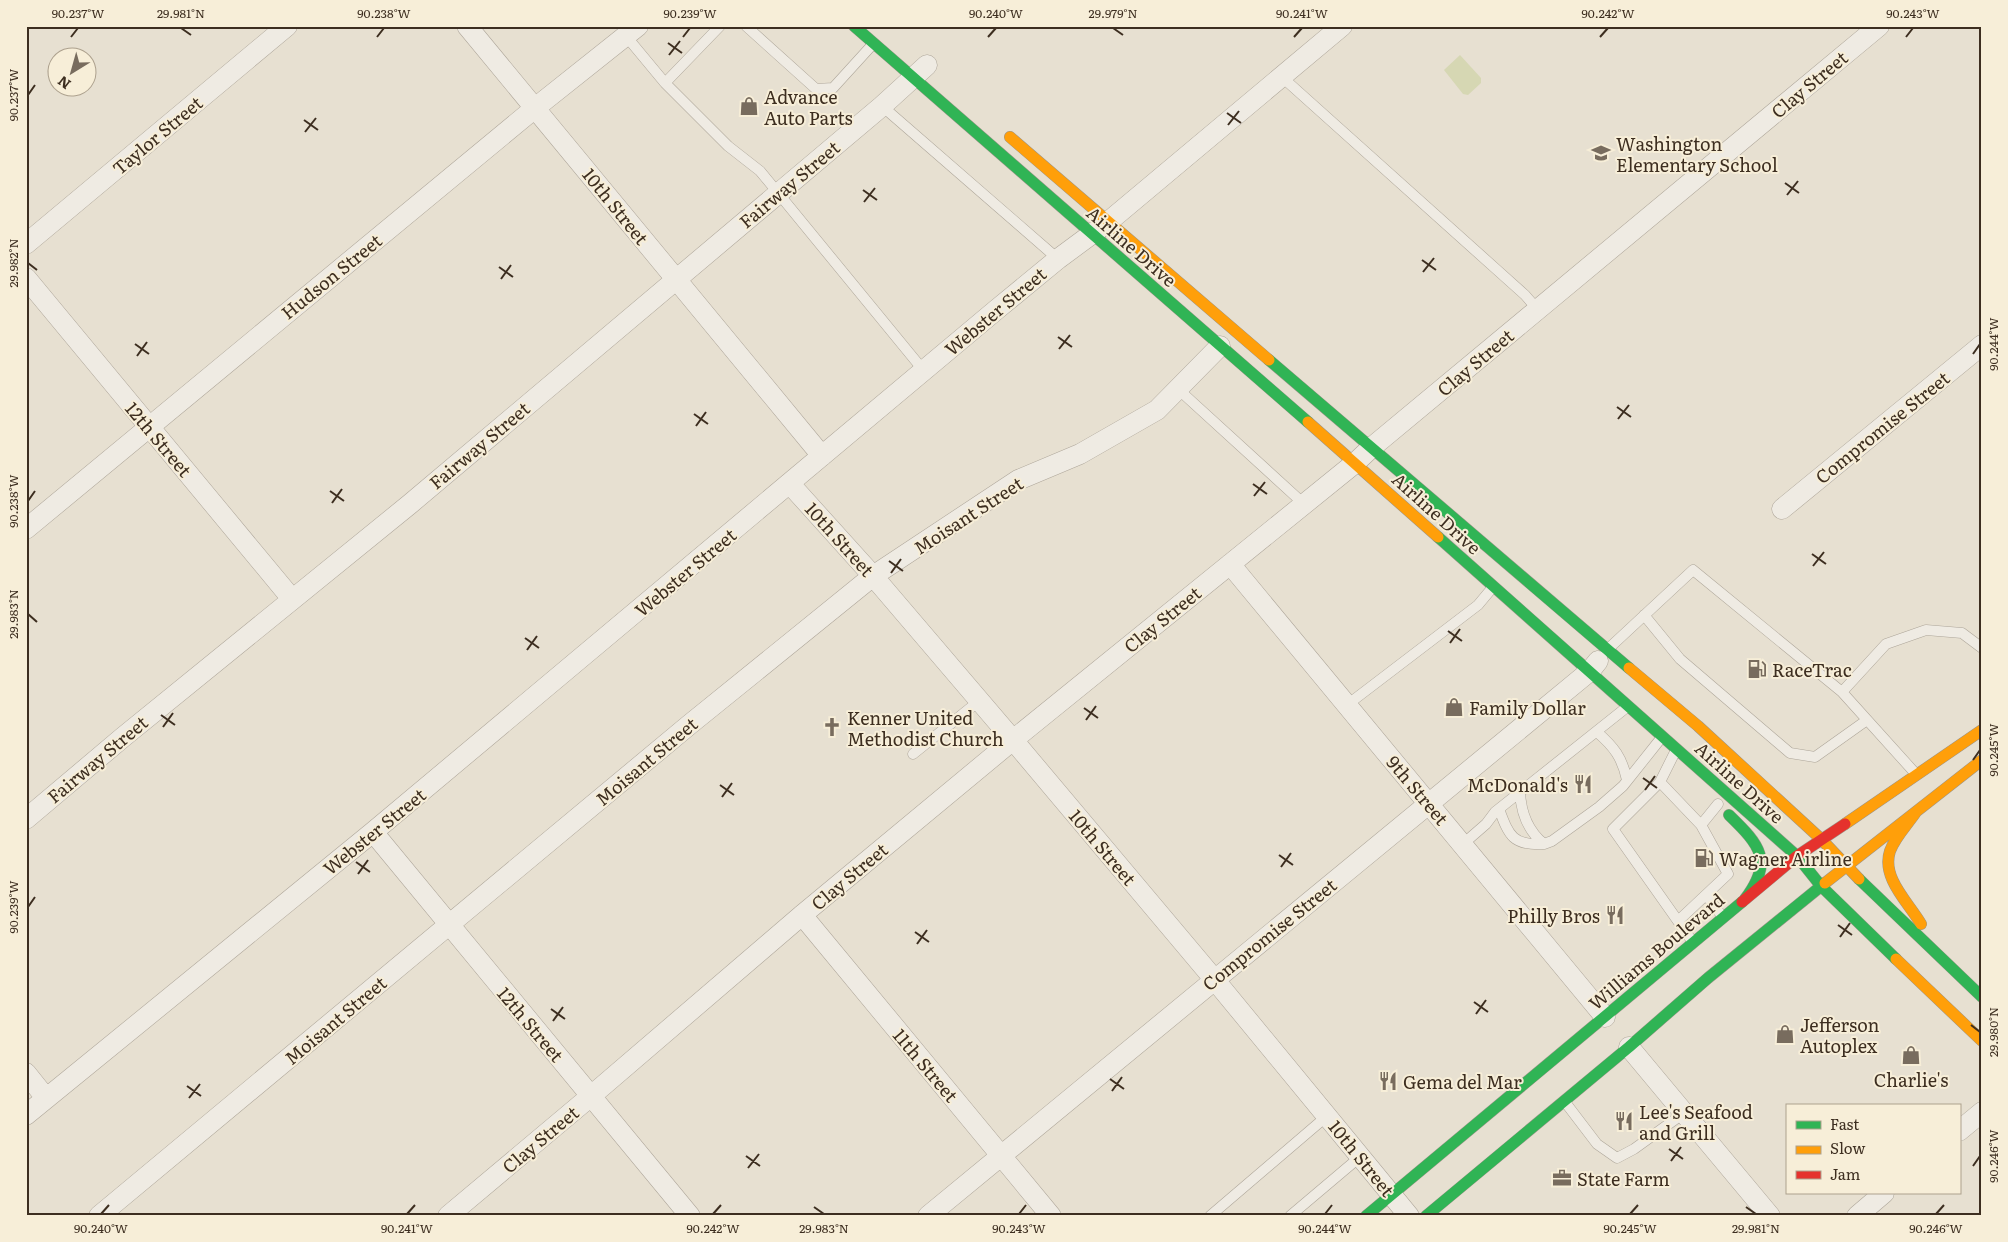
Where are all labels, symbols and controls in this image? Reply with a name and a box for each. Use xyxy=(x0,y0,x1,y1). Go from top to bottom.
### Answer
text: 90.237°W xyxy=(52,4,104,22)
text: 29.981°N xyxy=(157,4,205,22)
text: 90.238°W xyxy=(357,4,411,22)
text: 90.239°W xyxy=(663,4,717,22)
text: 90.240°W xyxy=(969,4,1023,22)
text: 29.979°N xyxy=(1089,4,1137,22)
text: 90.241°W xyxy=(1276,4,1328,22)
text: 90.242°W xyxy=(1581,4,1635,22)
text: 90.243°W xyxy=(1886,4,1940,22)
street label: Clay Street xyxy=(1765,43,1854,124)
north arrow xyxy=(48,48,98,98)
text: 90.237°W xyxy=(4,69,22,121)
text: N xyxy=(53,72,74,95)
place label: Advance Auto Parts xyxy=(764,83,853,131)
street label: Taylor Street xyxy=(106,89,209,181)
shop icon: Advance Auto Parts xyxy=(738,95,760,117)
place label: Washington Elementary School xyxy=(1616,130,1778,178)
street label: Fairway Street xyxy=(733,133,846,234)
school or university icon: Washington Elementary School xyxy=(1590,142,1612,164)
street label: 10th Street xyxy=(577,162,656,251)
street label: Airline Drive xyxy=(1081,199,1183,293)
street label: Hudson Street xyxy=(275,226,388,325)
text: 29.982°N xyxy=(4,238,22,288)
street label: Webster Street xyxy=(938,260,1052,362)
text: 90.244°W xyxy=(1984,317,2002,371)
street label: Clay Street xyxy=(1431,321,1520,402)
street label: Compromise Street xyxy=(1809,364,1956,490)
street label: Fairway Street xyxy=(423,394,536,495)
street label: 12th Street xyxy=(119,396,199,483)
street label: Airline Drive xyxy=(1387,466,1487,560)
street label: Moisant Street xyxy=(908,469,1029,561)
text: 90.238°W xyxy=(4,474,22,528)
street label: 10th Street xyxy=(799,496,881,583)
street label: Webster Street xyxy=(628,521,742,623)
street label: Clay Street xyxy=(1118,579,1207,659)
text: 29.983°N xyxy=(4,589,22,639)
place label: RaceTrac xyxy=(1772,656,1852,683)
fuel station icon: RaceTrac xyxy=(1746,658,1768,680)
place label: Family Dollar xyxy=(1469,694,1586,721)
shop icon: Family Dollar xyxy=(1443,696,1465,718)
place label: Kenner United Methodist Church xyxy=(847,704,1004,752)
street label: Fairway Street xyxy=(41,708,154,809)
street label: Moisant Street xyxy=(589,710,703,812)
church icon: Kenner United Methodist Church xyxy=(821,716,843,738)
text: 90.245°W xyxy=(1984,723,2002,777)
street label: Airline Drive xyxy=(1690,735,1790,829)
street label: 9th Street xyxy=(1381,749,1456,831)
place label: McDonald's xyxy=(1467,771,1568,798)
restaurant icon: McDonald's xyxy=(1572,773,1594,795)
street label: Webster Street xyxy=(317,781,432,881)
street label: 10th Street xyxy=(1063,803,1143,891)
street label: Clay Street xyxy=(805,835,894,916)
place label: Wagner Airline xyxy=(1719,845,1852,872)
fuel station icon: Wagner Airline xyxy=(1693,847,1715,869)
street label: Compromise Street xyxy=(1196,871,1343,997)
text: 90.239°W xyxy=(4,880,22,934)
street label: Williams Boulevard xyxy=(1582,886,1730,1016)
place label: Philly Bros xyxy=(1507,902,1600,929)
restaurant icon: Philly Bros xyxy=(1604,904,1626,926)
street label: Moisant Street xyxy=(278,969,392,1071)
street label: 12th Street xyxy=(491,981,571,1068)
text: 29.980°N xyxy=(1984,1007,2002,1057)
place label: Jefferson Autoplex xyxy=(1800,1011,1880,1059)
street label: 11th Street xyxy=(887,1022,965,1108)
shop icon: Jefferson Autoplex xyxy=(1774,1023,1796,1045)
shop icon: Charlie's xyxy=(1900,1044,1922,1066)
place label: Charlie's xyxy=(1874,1066,1948,1093)
place label: Gema del Mar xyxy=(1403,1068,1522,1095)
restaurant icon: Gema del Mar xyxy=(1377,1070,1399,1092)
street label: Clay Street xyxy=(496,1098,585,1179)
place label: Lee's Seafood and Grill xyxy=(1639,1098,1753,1146)
legend xyxy=(1786,1104,1960,1194)
restaurant icon: Lee's Seafood and Grill xyxy=(1613,1110,1635,1132)
text: Fast xyxy=(1830,1112,1859,1135)
street label: 10th Street xyxy=(1323,1114,1402,1203)
text: 90.246°W xyxy=(1984,1129,2002,1183)
text: Slow xyxy=(1830,1136,1865,1159)
text: Jam xyxy=(1830,1162,1861,1185)
place label: State Farm xyxy=(1577,1165,1670,1192)
office icon: State Farm xyxy=(1551,1167,1573,1189)
text: 90.240°W xyxy=(74,1219,128,1237)
text: 90.241°W xyxy=(381,1219,433,1237)
text: 90.242°W xyxy=(686,1219,740,1237)
text: 29.983°N xyxy=(799,1219,849,1237)
text: 90.243°W xyxy=(992,1219,1046,1237)
text: 90.244°W xyxy=(1298,1219,1352,1237)
text: 90.245°W xyxy=(1603,1219,1657,1237)
text: 29.981°N xyxy=(1732,1219,1780,1237)
text: 90.246°W xyxy=(1909,1219,1963,1237)

